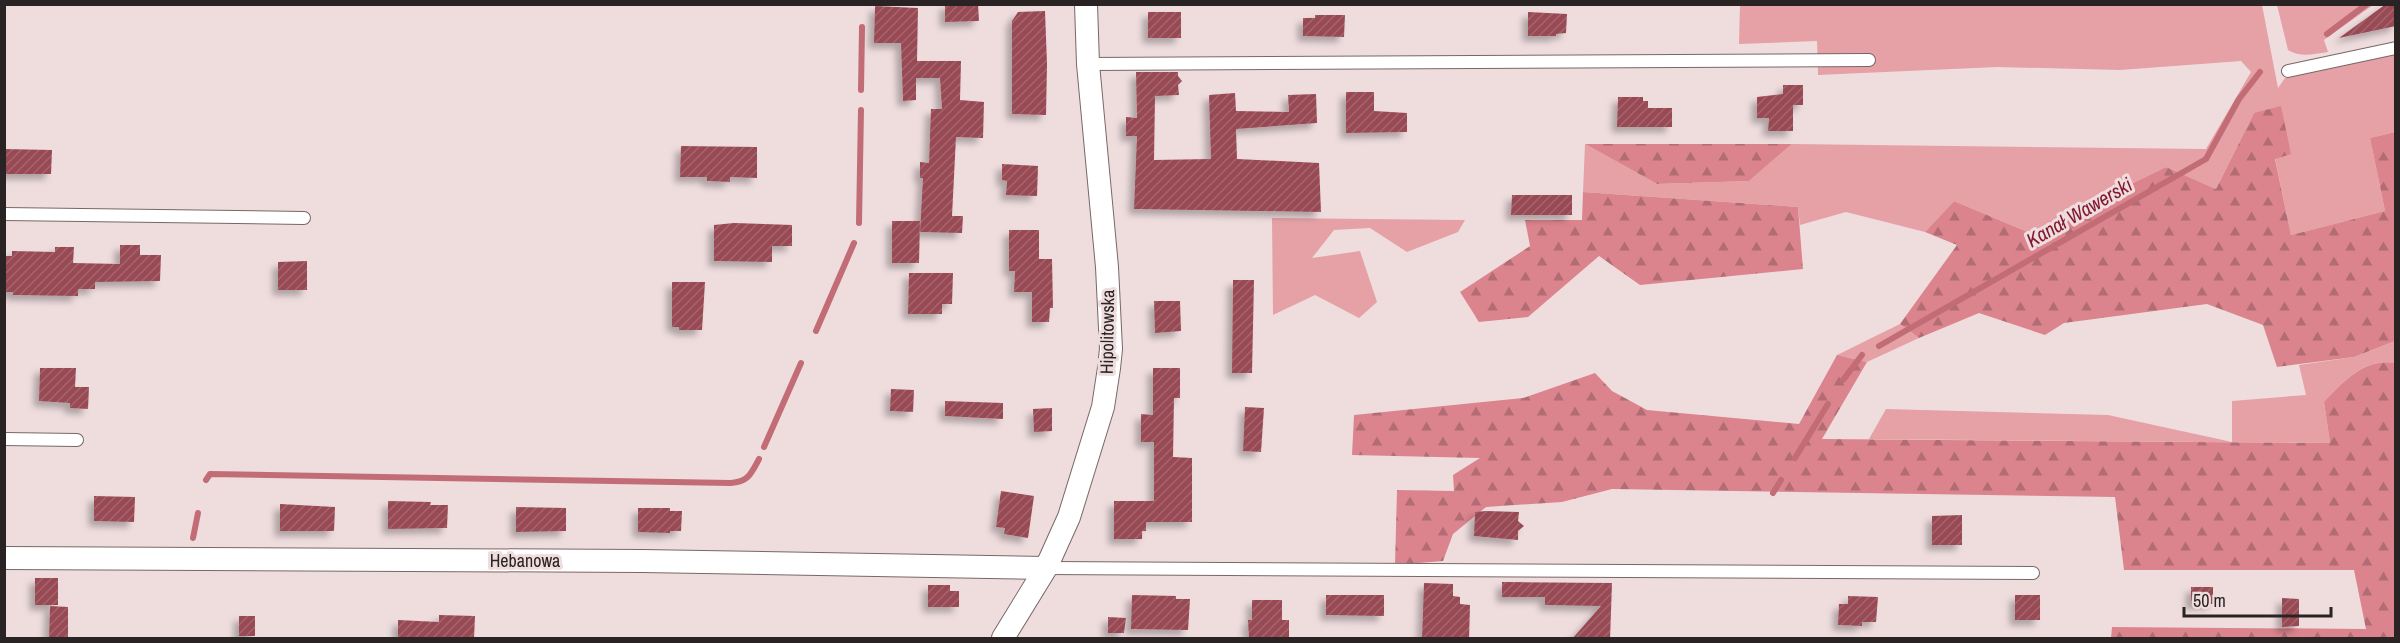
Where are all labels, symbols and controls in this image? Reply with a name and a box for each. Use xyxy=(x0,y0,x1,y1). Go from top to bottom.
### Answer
water label: Kanał Wawerski xyxy=(2021,171,2137,253)
street label: Hipolitowska xyxy=(1094,290,1120,374)
street label: Hebanowa xyxy=(490,548,560,573)
scale bar xyxy=(2184,580,2331,618)
text: 50 m xyxy=(2193,588,2226,613)

